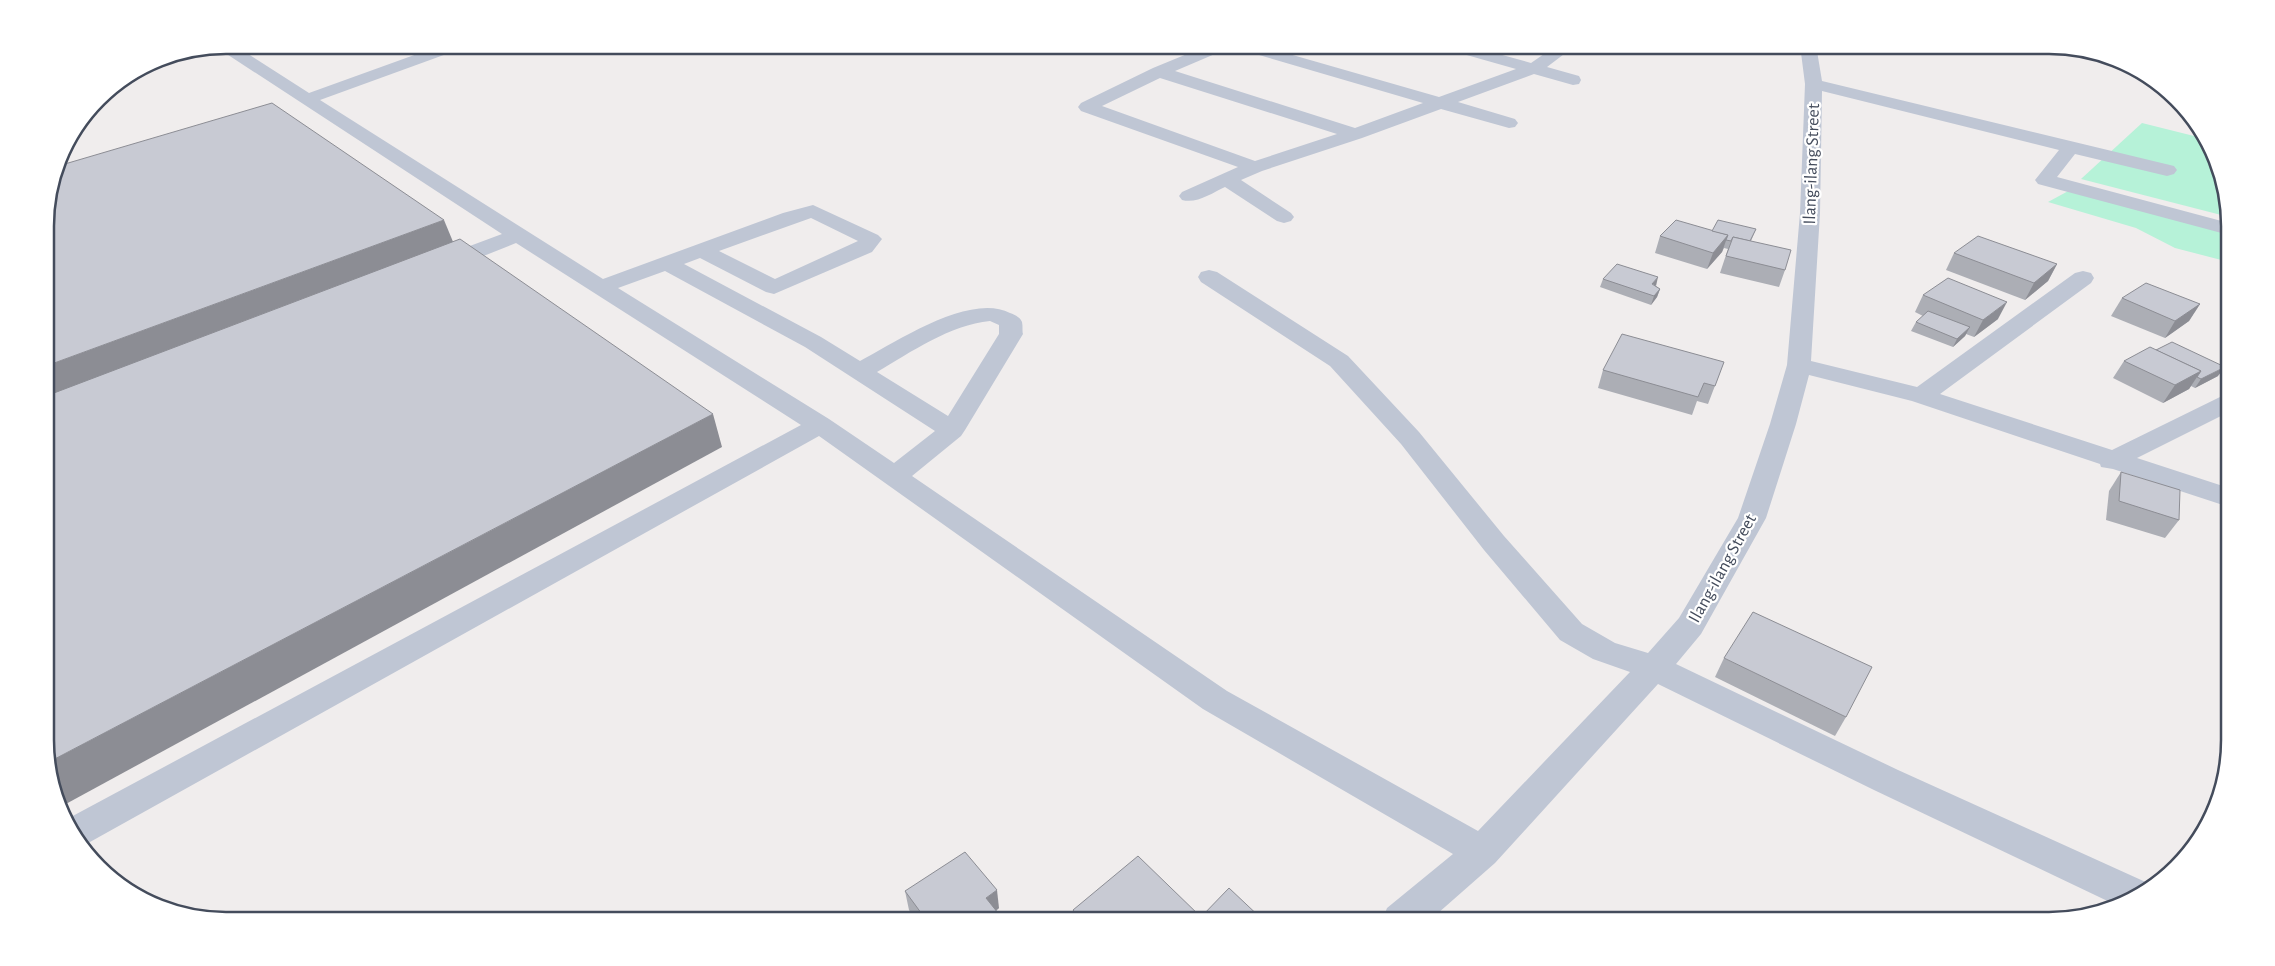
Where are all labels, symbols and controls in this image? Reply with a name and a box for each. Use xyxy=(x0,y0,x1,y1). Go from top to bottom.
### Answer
street label: Ilang-ilang Street xyxy=(1801,103,1823,225)
street label: Ilang-ilang Street xyxy=(1686,511,1760,626)

